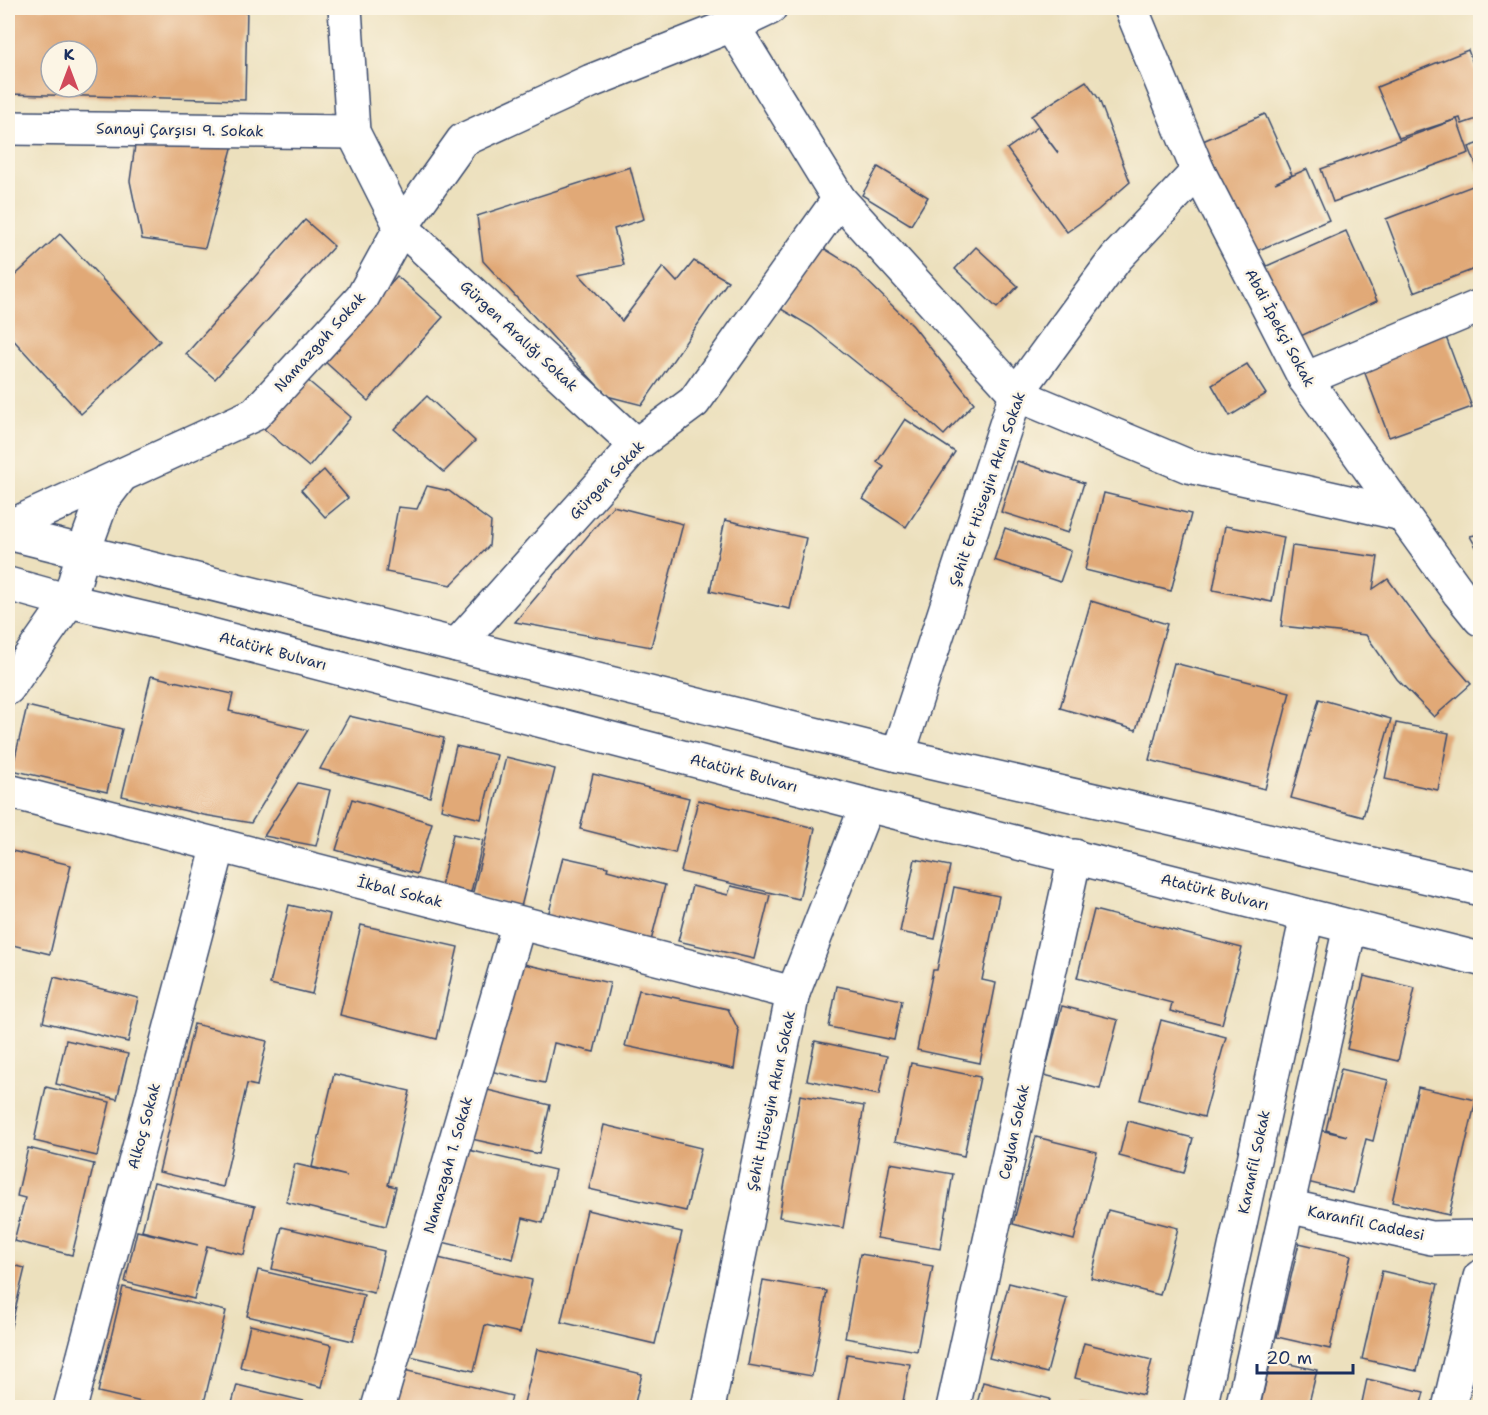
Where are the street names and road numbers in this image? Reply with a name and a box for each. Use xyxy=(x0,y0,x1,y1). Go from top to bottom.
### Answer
street label: Sanayi Çarşısı 9. Sokak xyxy=(96,119,264,141)
street label: Abdi İpekçi Sokak xyxy=(1240,266,1320,390)
street label: Gürgen Aralığı Sokak xyxy=(456,276,582,396)
street label: Namazgah Sokak xyxy=(270,288,370,396)
street label: Şehit Er Hüseyin Akın Sokak xyxy=(944,389,1030,589)
street label: Gürgen Sokak xyxy=(565,436,649,524)
street label: Atatürk Bulvarı xyxy=(217,627,329,675)
street label: Atatürk Bulvarı xyxy=(688,749,800,797)
street label: Atatürk Bulvarı xyxy=(1159,869,1271,915)
street label: İkbal Sokak xyxy=(355,872,445,912)
street label: Şehit Hüseyin Akın Sokak xyxy=(742,1009,800,1193)
street label: Alkoç Sokak xyxy=(123,1081,165,1171)
street label: Ceylan Sokak xyxy=(994,1082,1034,1182)
street label: Namazgah 1. Sokak xyxy=(419,1094,477,1236)
street label: Karanfil Sokak xyxy=(1233,1108,1275,1216)
street label: Karanfil Caddesi xyxy=(1306,1201,1426,1245)

